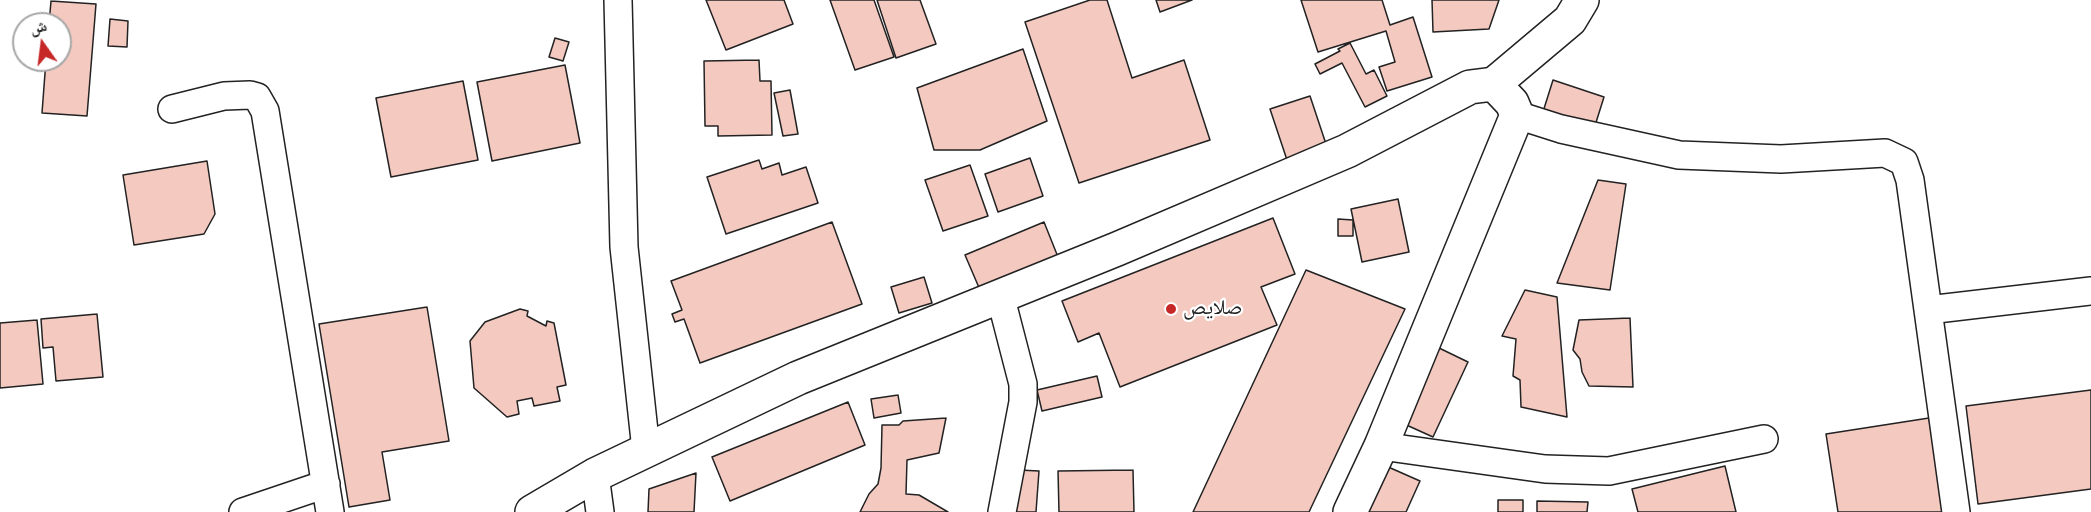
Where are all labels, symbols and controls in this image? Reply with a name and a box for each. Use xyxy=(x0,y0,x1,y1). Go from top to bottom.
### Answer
north arrow xyxy=(12,12,72,72)
text: ش xyxy=(27,14,49,39)
place label: صلايص xyxy=(1183,296,1243,322)
marker: صلايص xyxy=(1164,302,1178,316)

